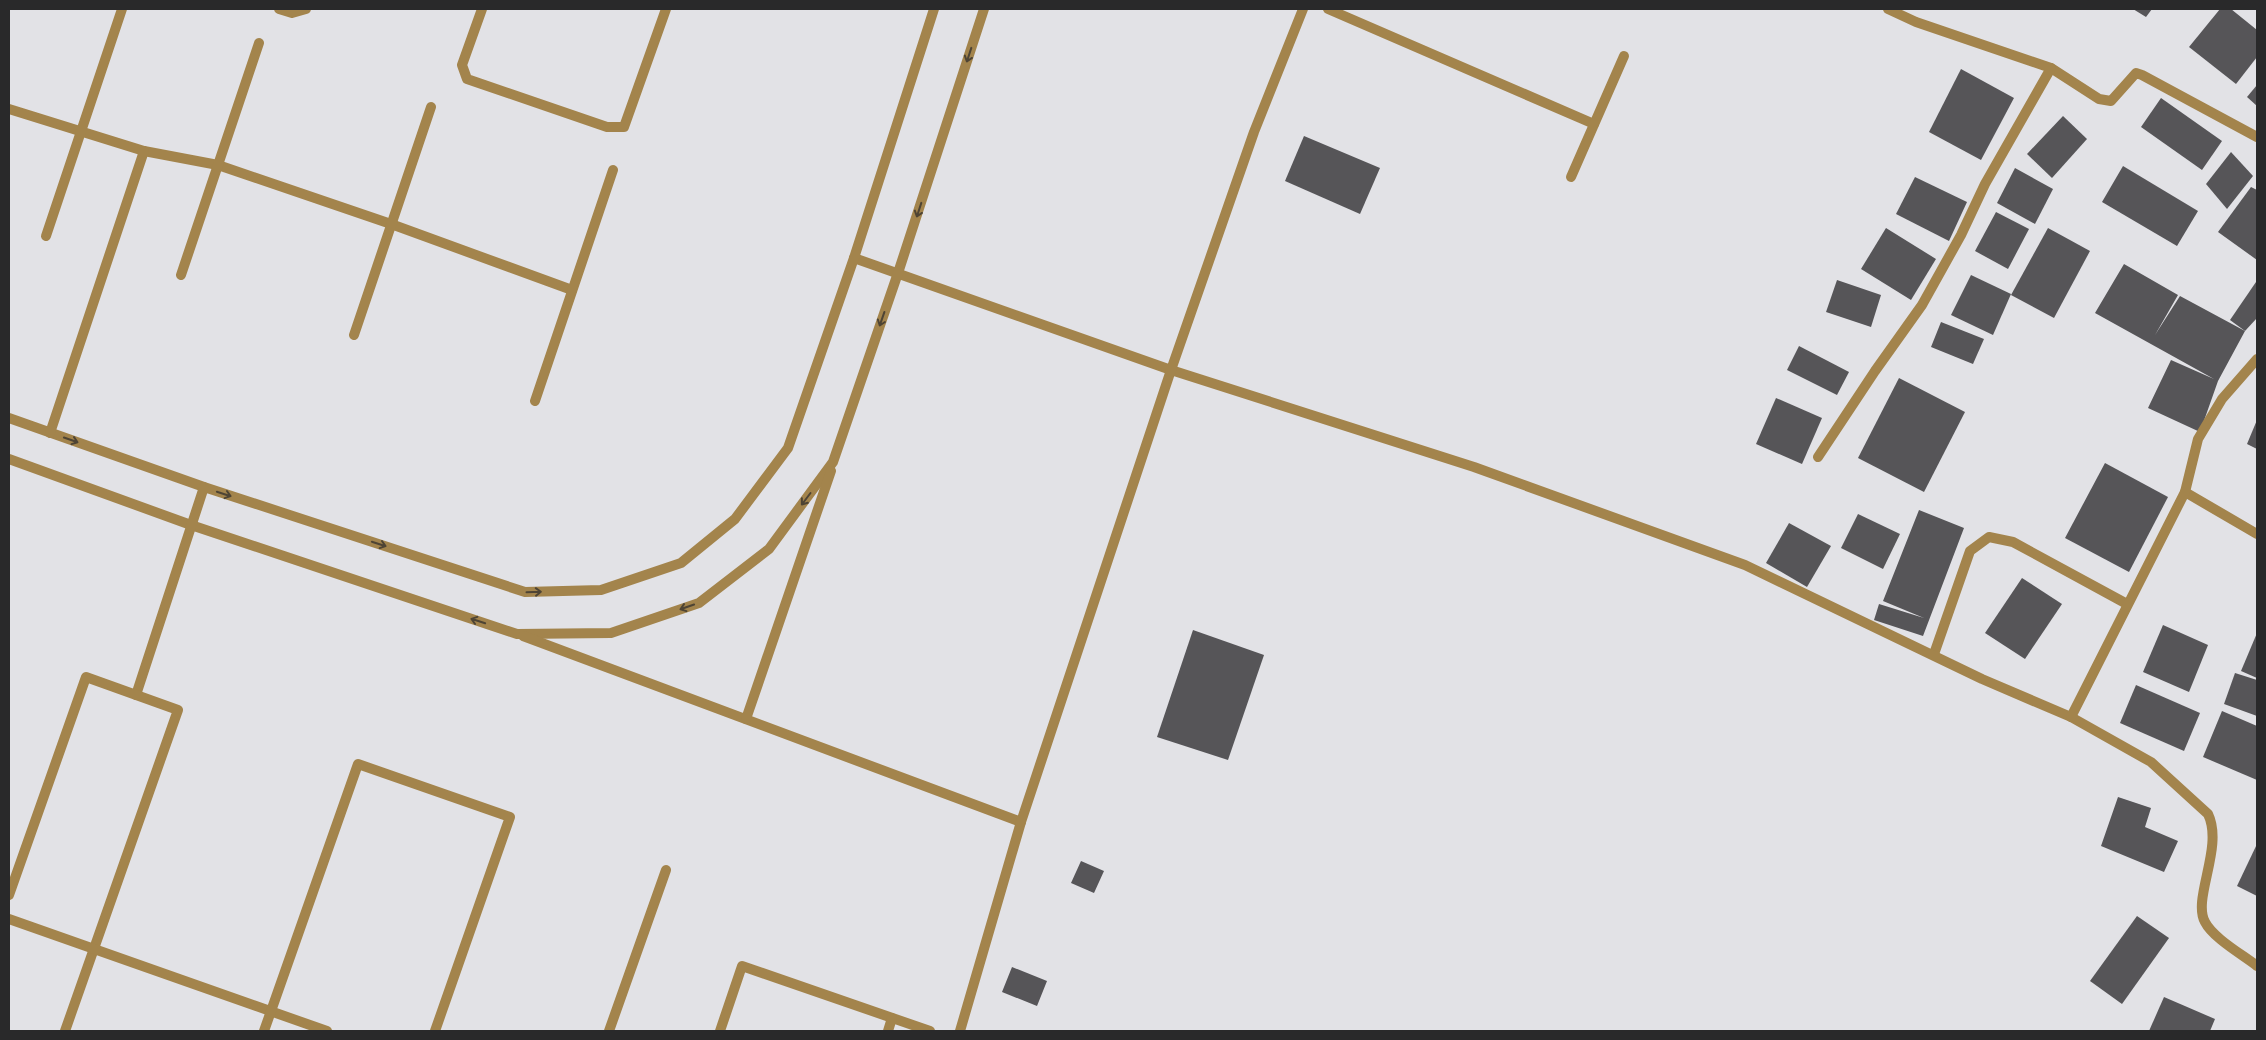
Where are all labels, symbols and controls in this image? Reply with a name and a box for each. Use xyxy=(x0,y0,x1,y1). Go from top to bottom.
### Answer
one-way arrow xyxy=(964,47,973,62)
one-way arrow xyxy=(913,201,923,217)
one-way arrow xyxy=(877,311,886,326)
one-way arrow xyxy=(63,436,78,445)
one-way arrow xyxy=(216,490,232,499)
one-way arrow xyxy=(800,492,811,505)
one-way arrow xyxy=(371,540,387,550)
one-way arrow xyxy=(525,587,541,597)
one-way arrow xyxy=(680,603,695,612)
one-way arrow xyxy=(471,616,487,625)

